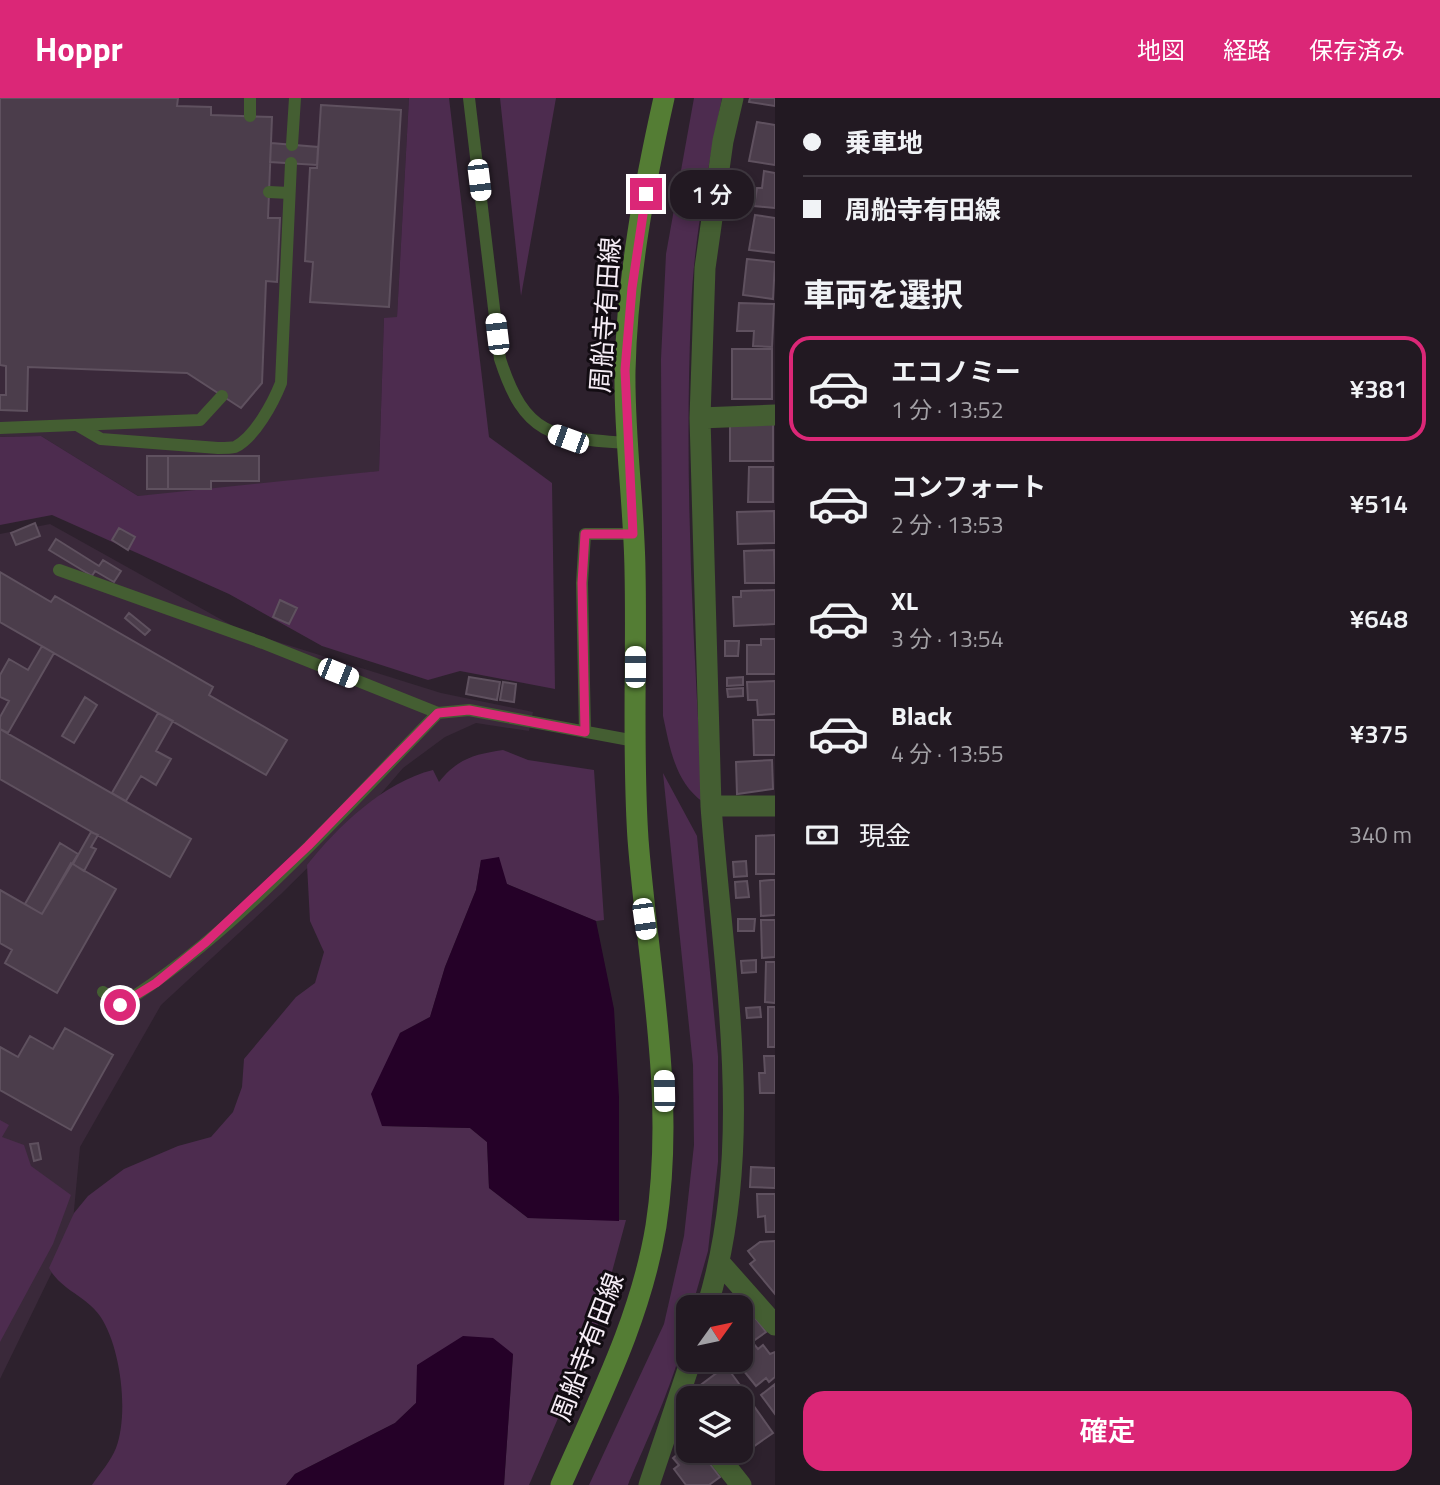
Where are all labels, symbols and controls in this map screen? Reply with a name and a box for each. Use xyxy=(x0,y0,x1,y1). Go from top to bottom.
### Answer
text: Hoppr xyxy=(35,24,123,74)
text: 地図 xyxy=(1137,32,1185,68)
text: 経路 xyxy=(1223,32,1271,68)
text: 保存済み xyxy=(1309,32,1405,68)
text: 乗車地 xyxy=(845,123,923,162)
car xyxy=(467,158,492,202)
callout: 1 分 xyxy=(670,170,754,218)
text: 1 分 xyxy=(692,177,732,212)
route end xyxy=(630,178,662,210)
text: 周船寺有田線 xyxy=(845,190,1001,229)
street label: 周船寺有田線 xyxy=(580,236,630,394)
text: 車両を選択 xyxy=(803,270,963,318)
car xyxy=(485,312,510,356)
text: エコノミー xyxy=(891,352,1021,391)
icon: car xyxy=(807,357,870,420)
text: ¥381 xyxy=(1350,369,1408,408)
text: 1 分 · 13:52 xyxy=(891,392,1004,427)
car xyxy=(545,422,592,456)
text: コンフォート xyxy=(891,467,1046,506)
icon: car xyxy=(807,472,870,535)
text: ¥514 xyxy=(1350,484,1408,523)
text: 2 分 · 13:53 xyxy=(891,507,1004,542)
text: XL xyxy=(891,581,918,620)
icon: car xyxy=(807,587,870,650)
text: ¥648 xyxy=(1350,599,1408,638)
text: 3 分 · 13:54 xyxy=(891,621,1004,656)
car xyxy=(625,646,646,688)
car xyxy=(315,655,362,691)
text: Black xyxy=(891,696,952,735)
icon: car xyxy=(807,702,870,765)
text: ¥375 xyxy=(1350,714,1408,753)
text: 4 分 · 13:55 xyxy=(891,736,1004,771)
icon: cash xyxy=(803,816,841,854)
text: 現金 xyxy=(859,816,911,855)
text: 340 m xyxy=(1349,817,1412,852)
car xyxy=(631,897,658,941)
route start xyxy=(104,989,136,1021)
car xyxy=(654,1070,675,1112)
street label: 周船寺有田線 xyxy=(541,1267,633,1427)
north arrow xyxy=(676,1295,752,1372)
map controls xyxy=(676,1295,753,1463)
button: layers xyxy=(676,1386,753,1463)
button: 確定 xyxy=(803,1391,1412,1471)

